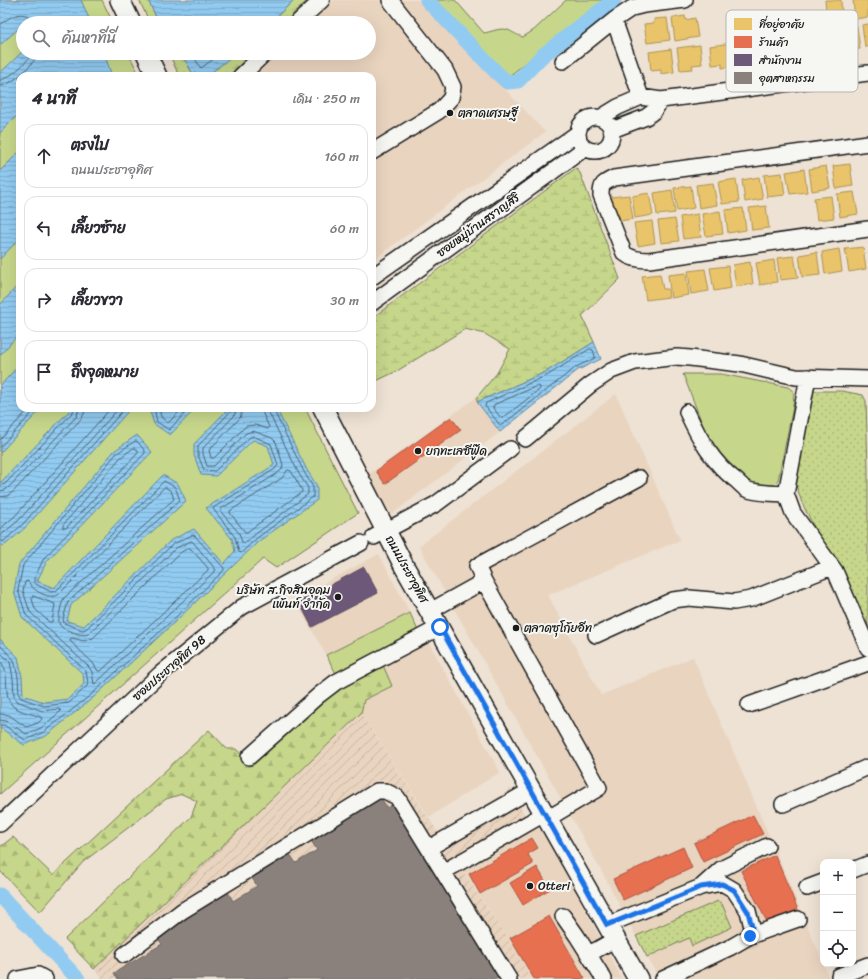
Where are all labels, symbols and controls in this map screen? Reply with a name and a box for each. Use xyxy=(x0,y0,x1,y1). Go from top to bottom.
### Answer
legend xyxy=(726,10,858,92)
text: ที่อยู่อาศัย xyxy=(759,15,805,34)
search box xyxy=(16,16,376,60)
text: ค้นหาที่นี่ xyxy=(62,25,116,51)
icon: search xyxy=(30,27,52,49)
text: ร้านค้า xyxy=(759,33,789,52)
text: สำนักงาน xyxy=(758,51,802,70)
text: อุตสาหกรรม xyxy=(758,69,815,88)
text: 4 นาที xyxy=(32,83,77,113)
text: เดิน · 250 m xyxy=(293,87,360,110)
place label: ตลาดเศรษฐี xyxy=(458,102,519,124)
marker: ตลาดเศรษฐี xyxy=(445,108,455,118)
text: ตรงไป xyxy=(71,132,109,158)
icon: ahead xyxy=(33,145,55,167)
text: 160 m xyxy=(324,145,359,168)
text: ถนนประชาอุทิศ xyxy=(71,158,152,181)
street label: ซอยหมู่บ้านสราญสิริ xyxy=(431,186,525,263)
text: เลี้ยวซ้าย xyxy=(71,215,126,241)
icon: left xyxy=(33,217,55,239)
text: 60 m xyxy=(330,217,359,240)
text: เลี้ยวขวา xyxy=(71,287,123,313)
icon: right xyxy=(33,289,55,311)
text: 30 m xyxy=(330,289,359,312)
text: ถึงจุดหมาย xyxy=(71,359,139,385)
icon: arrive xyxy=(33,361,55,383)
place label: ยกทะเลซีฟู๊ด xyxy=(426,440,487,462)
marker: ยกทะเลซีฟู๊ด xyxy=(413,446,423,456)
street label: ถนนประชาอุทิศ xyxy=(379,531,436,609)
place label: บริษัท ส.กิจสินอุดม เพ้นท์ จำกัด xyxy=(236,579,331,615)
marker: บริษัท ส.กิจสินอุดม เพ้นท์ จำกัด xyxy=(333,592,343,602)
place label: ตลาดซุโก้ยอีท xyxy=(524,617,593,639)
route start xyxy=(431,618,449,636)
marker: ตลาดซุโก้ยอีท xyxy=(511,623,521,633)
street label: ซอยประชาอุทิศ 98 xyxy=(127,629,211,707)
map controls xyxy=(820,859,856,967)
button: + xyxy=(820,859,856,895)
place label: Otteri xyxy=(538,875,571,897)
marker: Otteri xyxy=(525,881,535,891)
button: − xyxy=(820,895,856,931)
route end xyxy=(741,927,759,945)
button: locate xyxy=(820,931,856,967)

